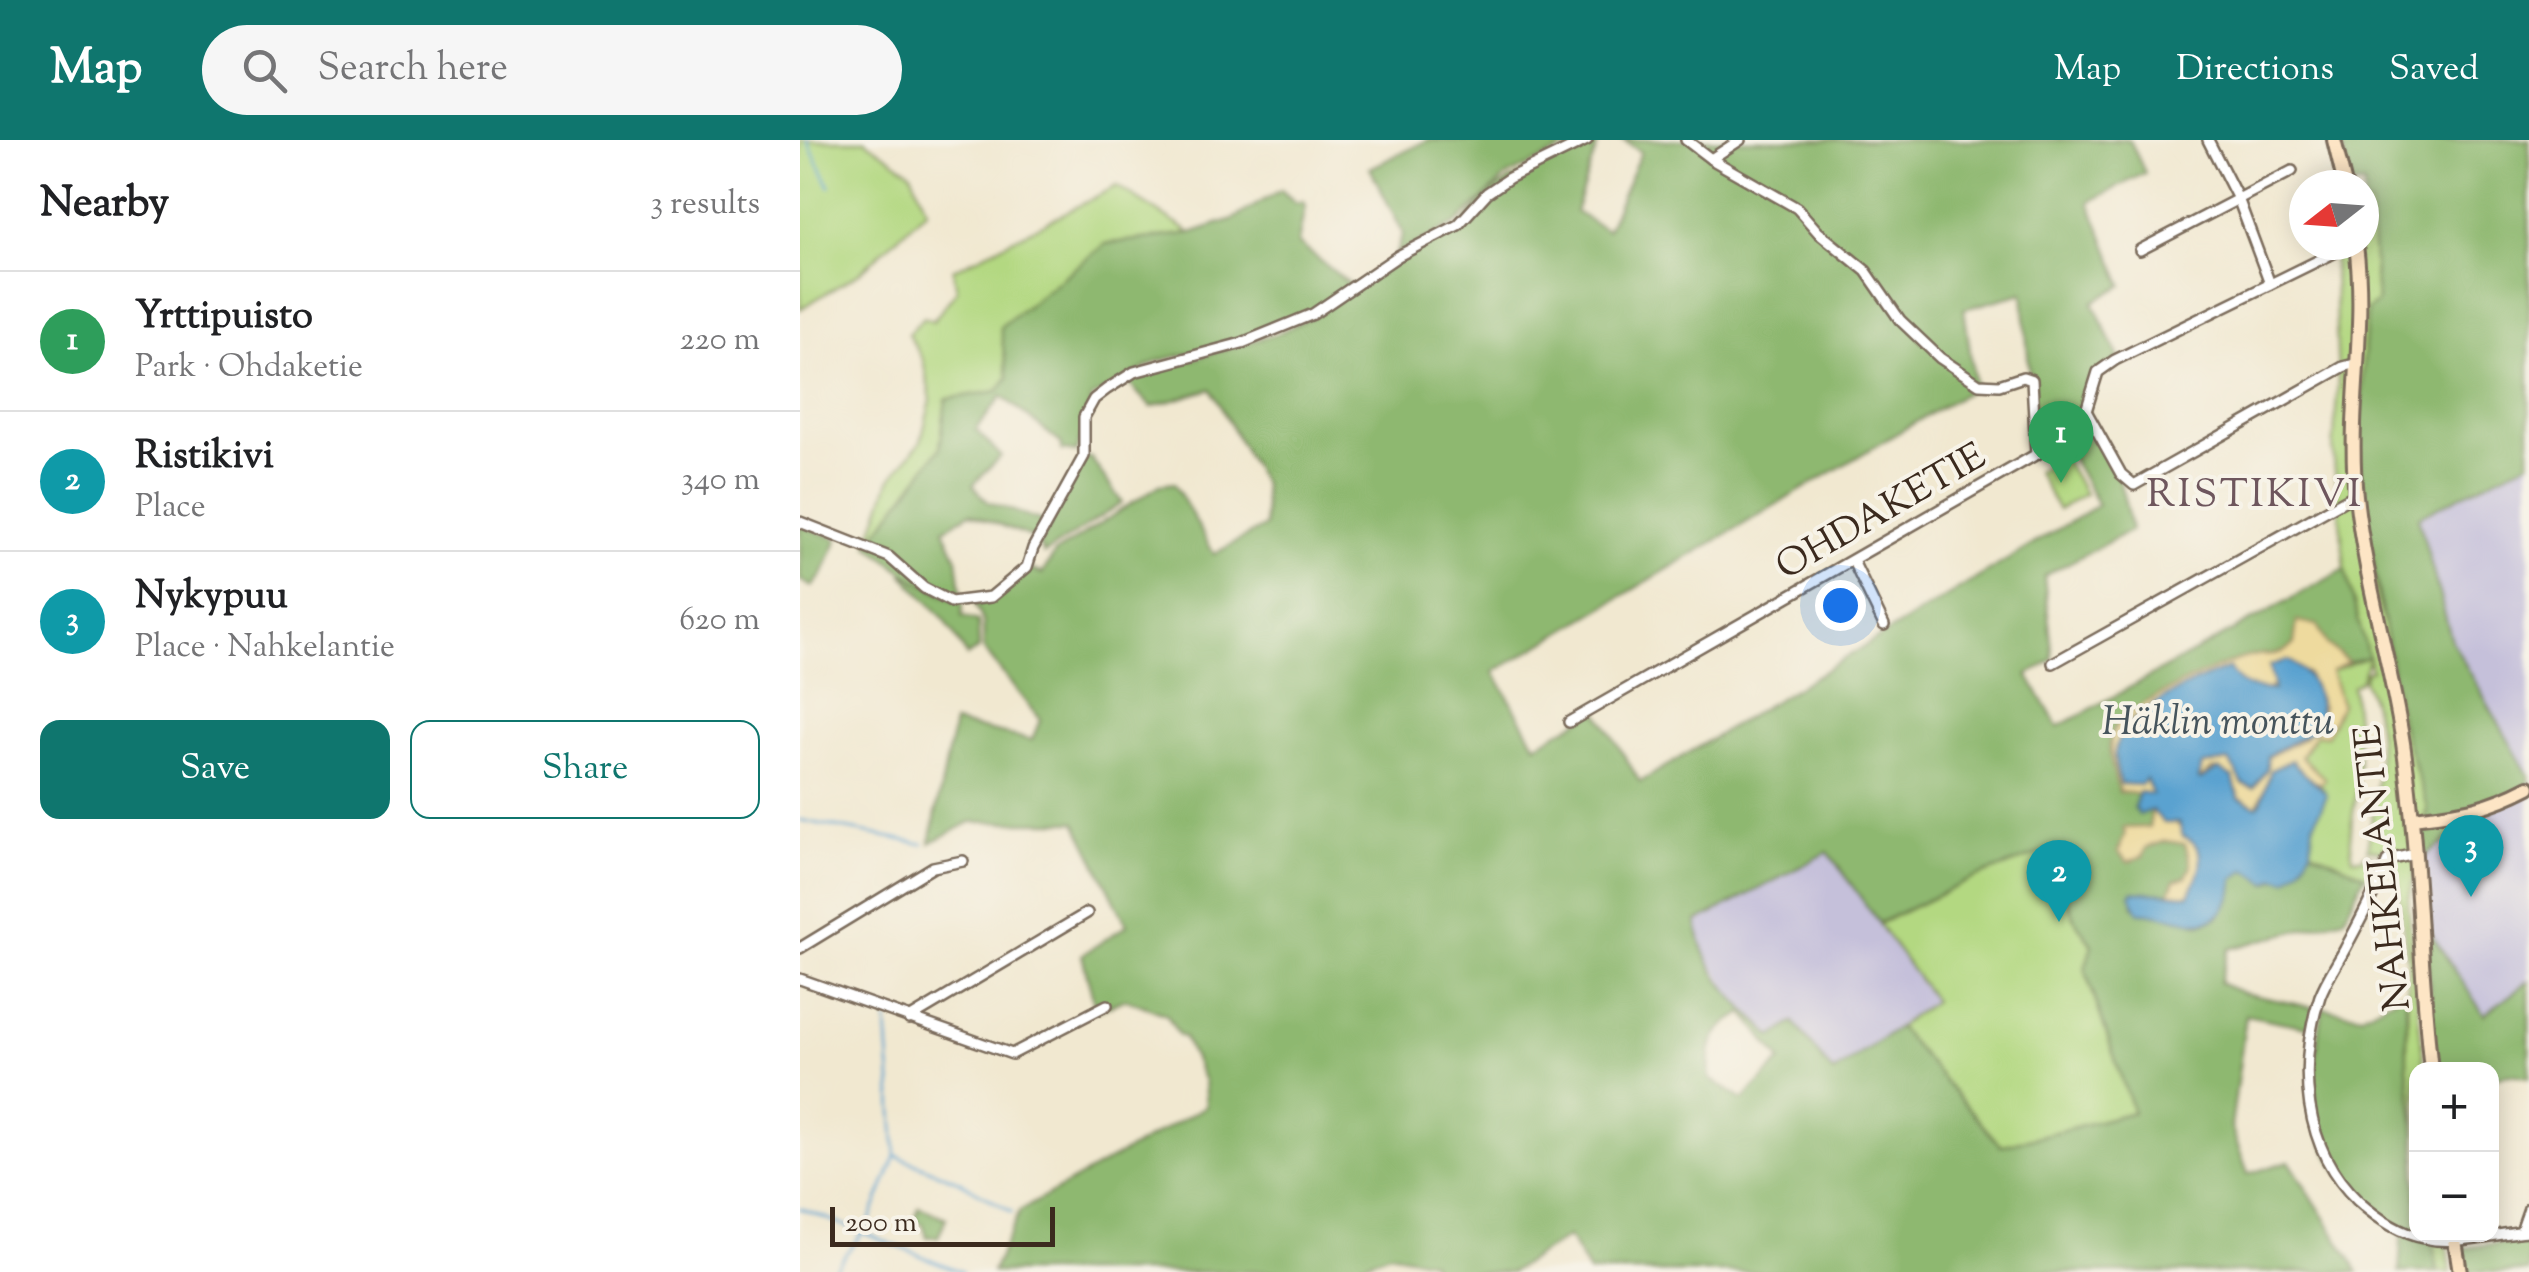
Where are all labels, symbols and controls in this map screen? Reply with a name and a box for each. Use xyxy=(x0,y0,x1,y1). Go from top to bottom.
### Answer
search box xyxy=(202,25,902,115)
text: Map xyxy=(50,36,142,105)
icon: search xyxy=(237,43,292,98)
text: Search here xyxy=(317,43,508,97)
text: Map xyxy=(2054,45,2121,96)
text: Directions xyxy=(2176,45,2334,96)
text: Saved xyxy=(2389,45,2479,96)
north arrow xyxy=(2289,170,2379,260)
text: Nearby xyxy=(40,175,169,235)
text: 3 results xyxy=(650,182,760,228)
text: Yrttipuisto xyxy=(135,291,313,345)
text: 1 xyxy=(67,318,78,364)
text: 220 m xyxy=(680,318,760,364)
text: Park · Ohdaketie xyxy=(135,345,363,391)
pin: 1 xyxy=(2028,400,2094,483)
text: Ristikivi xyxy=(135,431,274,485)
street label: OHDAKETIE xyxy=(1767,432,1997,595)
text: 2 xyxy=(65,458,80,504)
text: 340 m xyxy=(681,458,760,504)
district label: RISTIKIVI xyxy=(2147,468,2363,525)
text: Place xyxy=(135,485,206,531)
text: Nykypuu xyxy=(135,571,288,625)
your location xyxy=(1815,580,1866,631)
text: 3 xyxy=(66,598,79,644)
text: 620 m xyxy=(679,598,760,644)
text: Place · Nahkelantie xyxy=(135,625,395,671)
water label: Häklin monttu xyxy=(2102,696,2334,753)
button: Save xyxy=(40,720,390,819)
button: Share xyxy=(410,720,760,819)
street label: NAHKELANTIE xyxy=(2343,722,2427,1013)
pin: 3 xyxy=(2438,814,2504,897)
pin: 2 xyxy=(2026,840,2092,922)
map controls xyxy=(2409,1062,2499,1242)
button: + xyxy=(2409,1062,2499,1152)
button: − xyxy=(2409,1152,2499,1242)
scale bar xyxy=(830,1202,1055,1246)
text: 200 m xyxy=(845,1204,917,1244)

